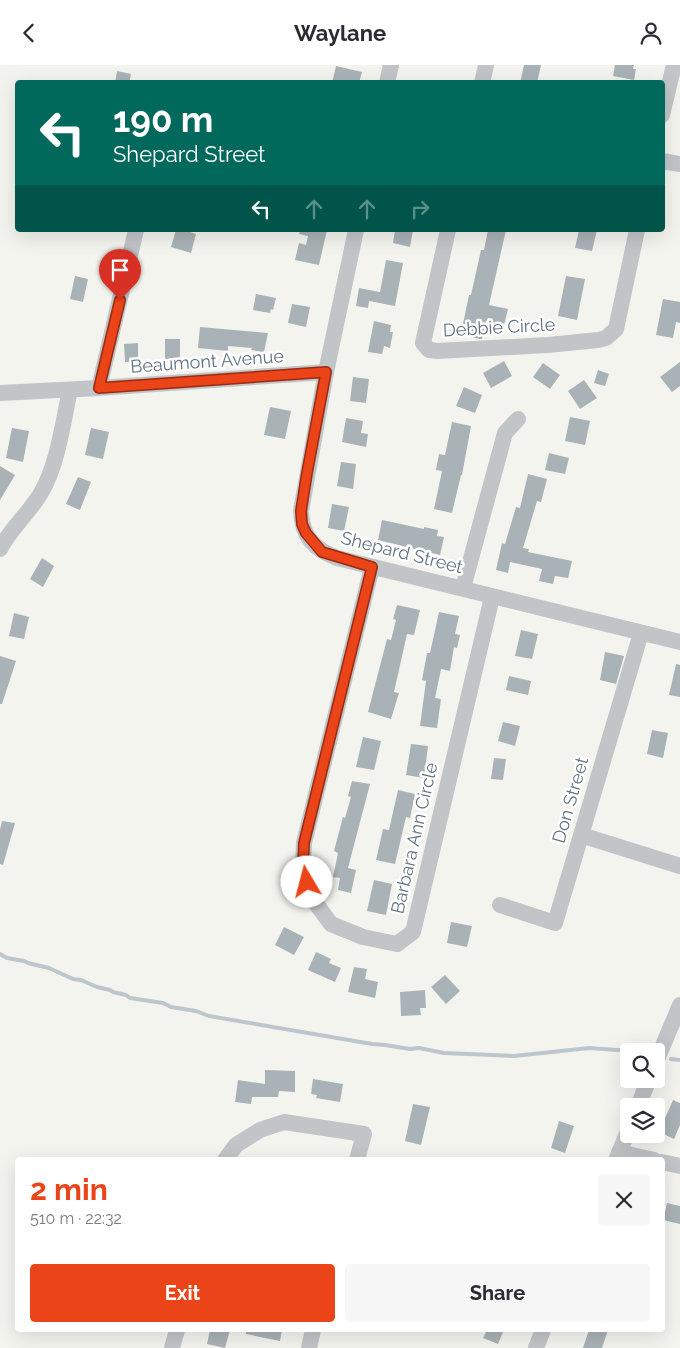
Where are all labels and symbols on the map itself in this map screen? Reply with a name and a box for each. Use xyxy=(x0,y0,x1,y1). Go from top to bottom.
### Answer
pin xyxy=(99,249,141,300)
street label: Debbie Circle xyxy=(442,314,556,340)
street label: Beaumont Avenue xyxy=(129,345,285,377)
street label: Shepard Street xyxy=(339,527,465,577)
street label: Don Street xyxy=(548,755,592,845)
street label: Barbara Ann Circle xyxy=(386,760,442,916)
position arrow xyxy=(280,855,332,907)

